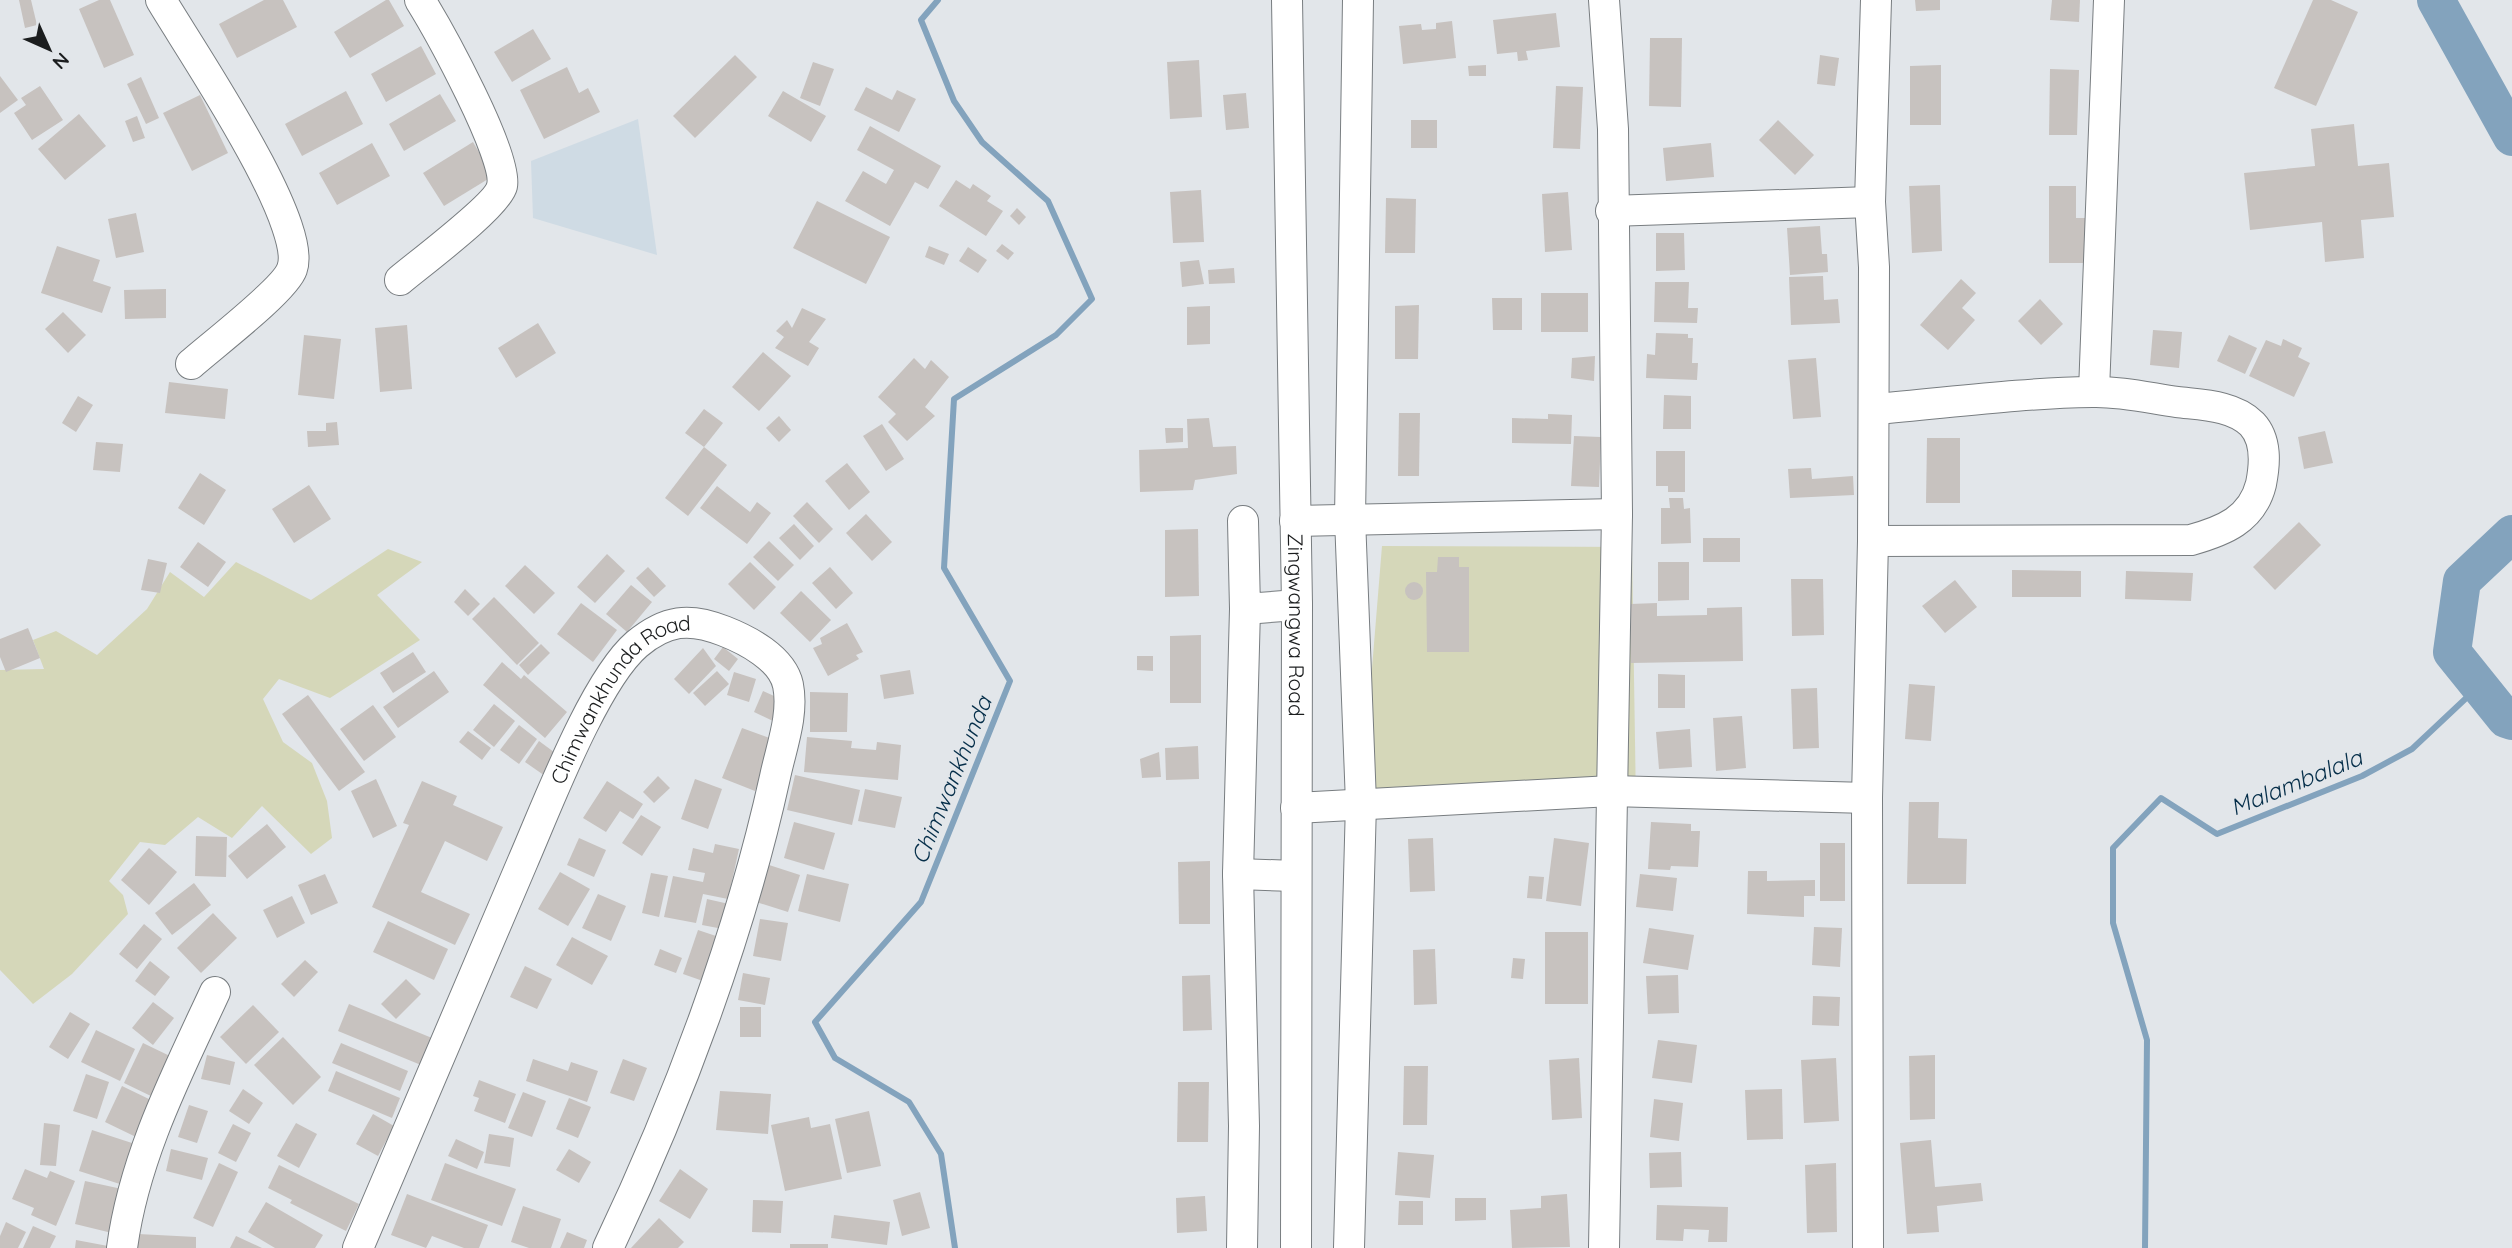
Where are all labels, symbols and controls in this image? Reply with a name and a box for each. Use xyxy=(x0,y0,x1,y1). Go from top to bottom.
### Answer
north arrow xyxy=(14,14,84,84)
text: N xyxy=(48,48,74,74)
street label: Zingwangwa Road xyxy=(1283,533,1310,717)
street label: Chimwankhunda Road xyxy=(544,609,691,788)
water label: Chimwankhunda xyxy=(904,691,998,868)
water label: Malambalala xyxy=(2226,742,2367,822)

